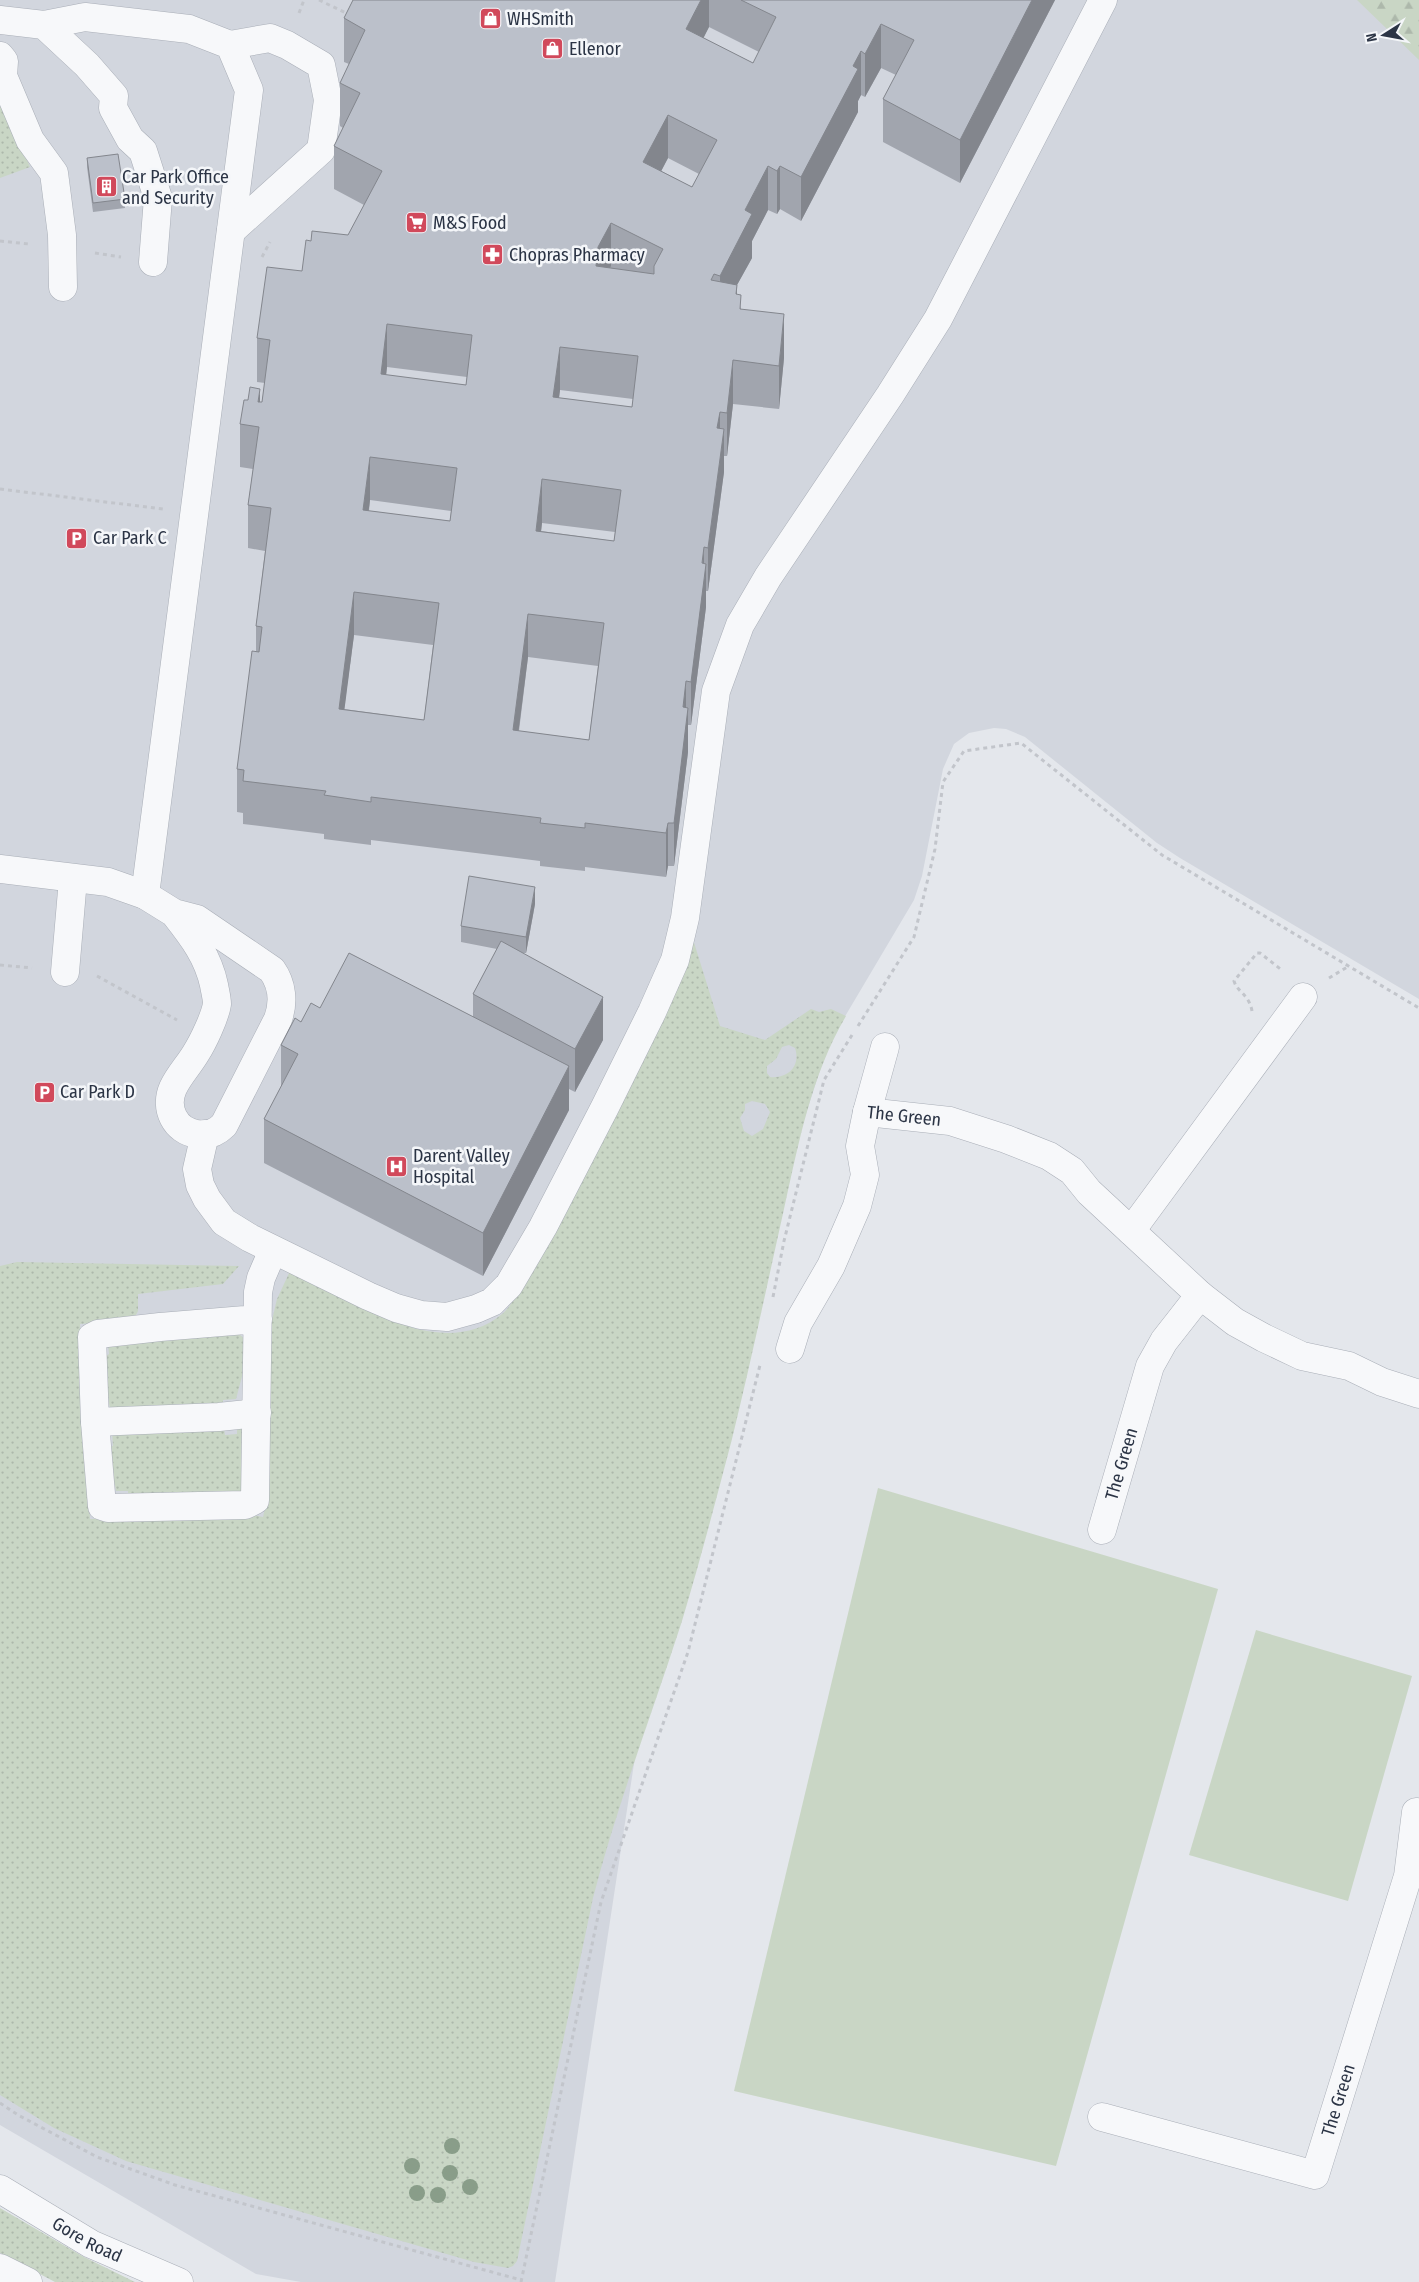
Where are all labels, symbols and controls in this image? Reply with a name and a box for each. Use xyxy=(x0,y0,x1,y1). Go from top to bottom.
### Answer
shop icon: WHSmith xyxy=(479,7,503,31)
place label: WHSmith xyxy=(507,8,574,30)
north arrow xyxy=(1359,10,1409,60)
text: N xyxy=(1363,32,1381,43)
shop icon: Ellenor xyxy=(541,37,565,61)
place label: Ellenor xyxy=(569,38,622,60)
place label: Car Park Office and Security xyxy=(122,166,229,209)
building icon: Car Park Office and Security xyxy=(94,175,118,199)
supermarket icon: M&S Food xyxy=(405,211,429,235)
place label: M&S Food xyxy=(433,212,507,234)
pharmacy icon: Chopras Pharmacy xyxy=(481,243,505,267)
place label: Chopras Pharmacy xyxy=(509,244,645,266)
parking icon: Car Park C xyxy=(65,526,89,550)
place label: Car Park C xyxy=(93,527,167,549)
parking icon: Car Park D xyxy=(32,1080,56,1104)
place label: Car Park D xyxy=(60,1081,135,1103)
street label: The Green xyxy=(866,1101,942,1131)
place label: Darent Valley Hospital xyxy=(413,1145,510,1188)
hospital icon: Darent Valley Hospital xyxy=(385,1154,409,1178)
street label: The Green xyxy=(1100,1425,1142,1503)
street label: The Green xyxy=(1317,2061,1360,2139)
street label: Gore Road xyxy=(48,2212,125,2267)

